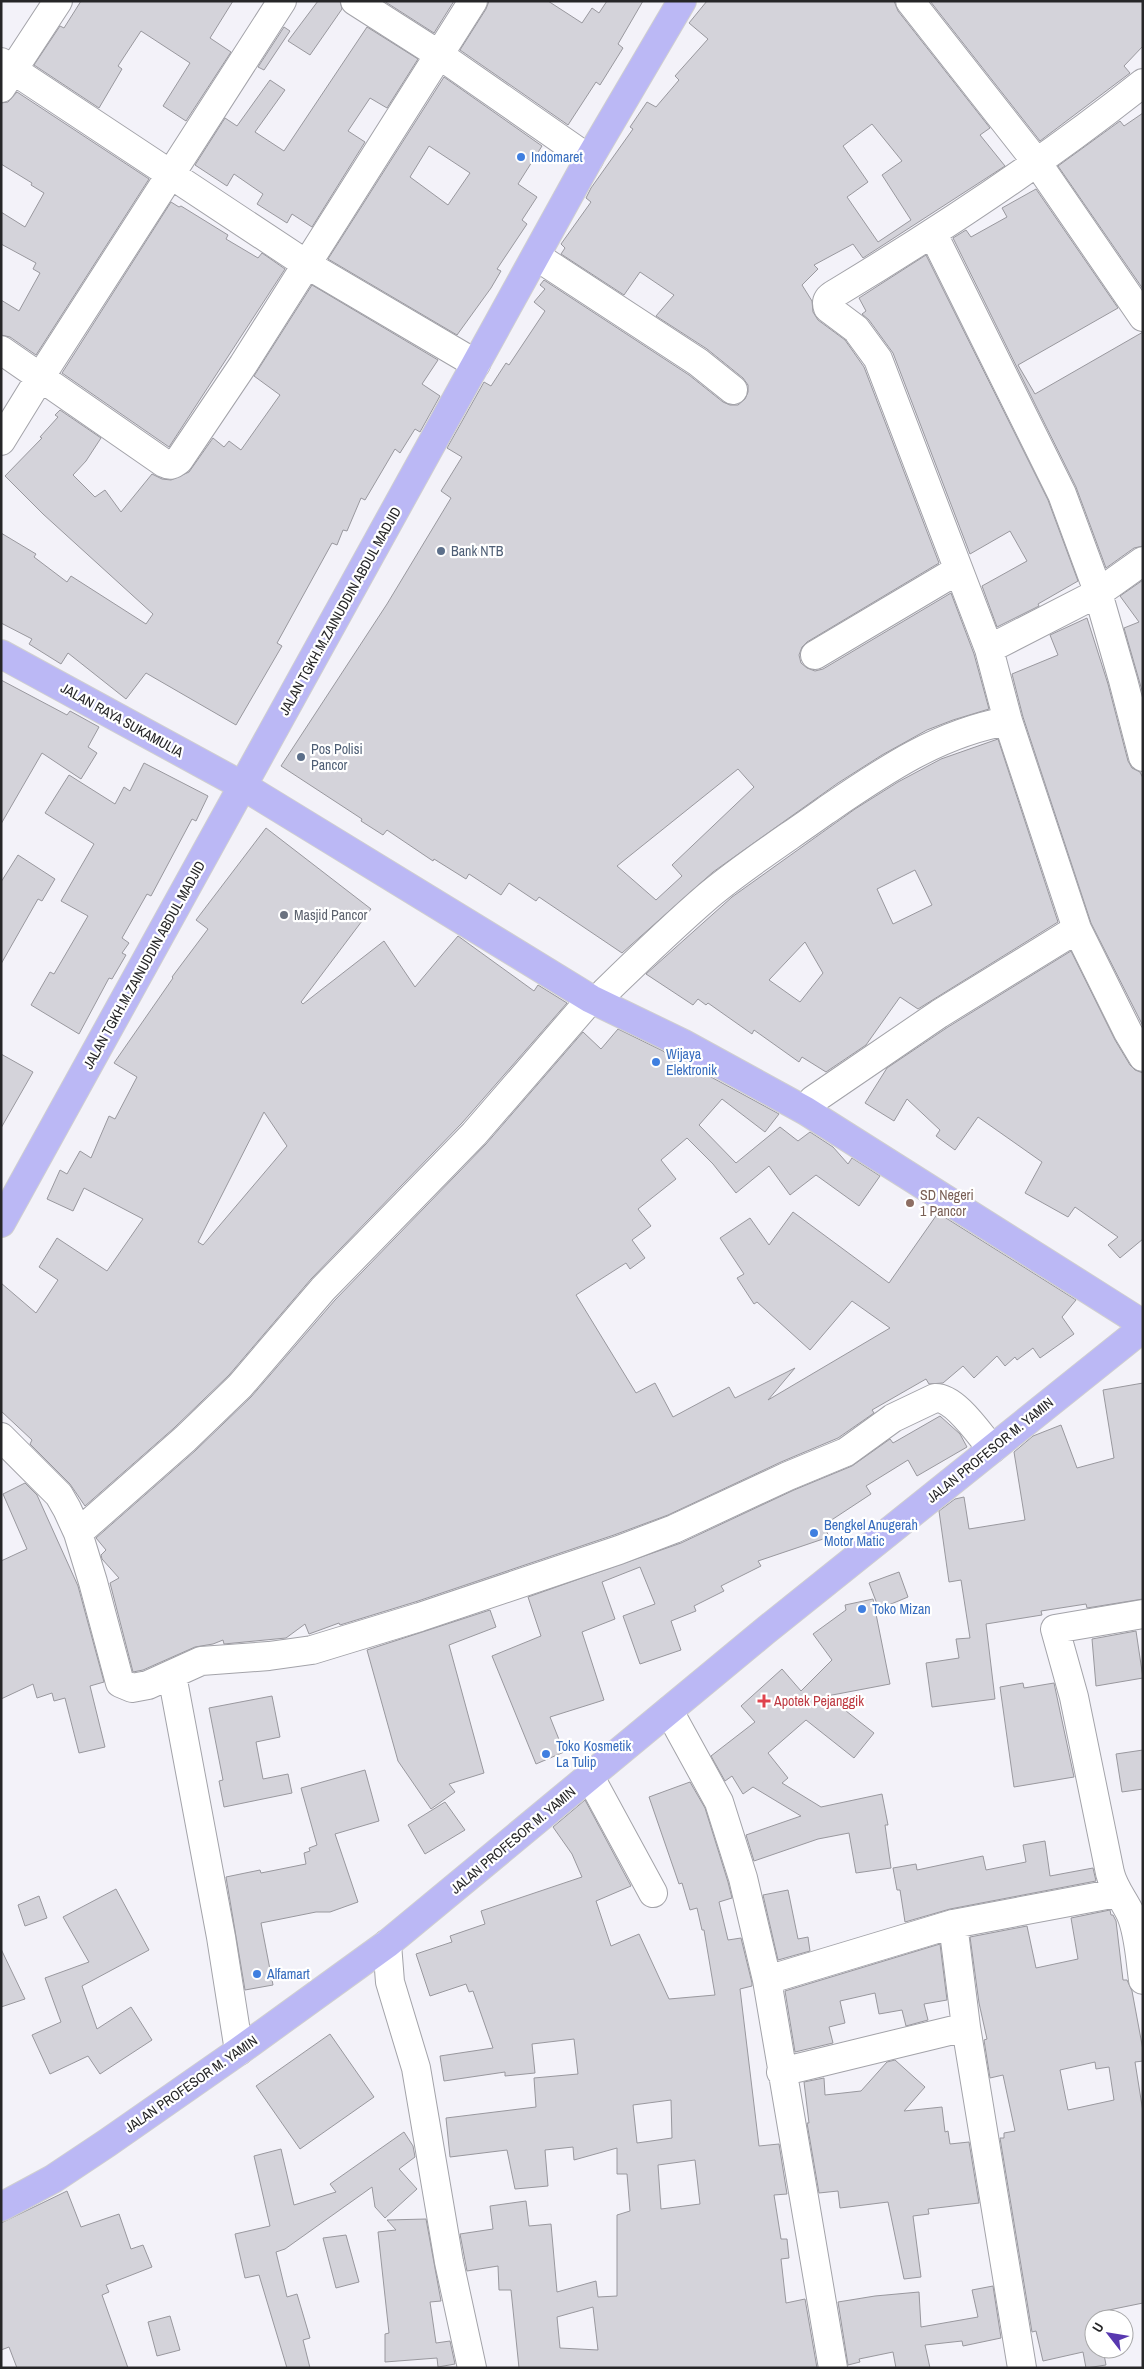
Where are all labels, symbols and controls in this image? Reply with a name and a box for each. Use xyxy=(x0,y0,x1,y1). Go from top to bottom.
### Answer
place label: Indomaret xyxy=(531,148,583,166)
marker: Indomaret xyxy=(515,151,527,163)
street label: JALAN TGKH.M.ZAINUDDIN ABDUL MADJID xyxy=(275,504,405,718)
place label: Bank NTB xyxy=(451,542,504,560)
marker: Bank NTB xyxy=(435,545,447,557)
street label: JALAN RAYA SUKAMULIA xyxy=(58,679,187,761)
place label: Pos Polisi Pancor xyxy=(311,740,363,774)
marker: Pos Polisi Pancor xyxy=(295,751,307,763)
street label: JALAN TGKH.M.ZAINUDDIN ABDUL MADJID xyxy=(79,858,209,1072)
place label: Masjid Pancor xyxy=(294,906,368,924)
marker: Masjid Pancor xyxy=(278,909,290,921)
place label: Wijaya Elektronik xyxy=(666,1045,717,1079)
marker: Wijaya Elektronik xyxy=(650,1056,662,1068)
place label: SD Negeri 1 Pancor xyxy=(920,1186,974,1220)
marker: SD Negeri 1 Pancor xyxy=(904,1197,916,1209)
street label: JALAN PROFESOR M. YAMIN xyxy=(923,1393,1057,1507)
place label: Bengkel Anugerah Motor Matic xyxy=(824,1516,918,1550)
marker: Bengkel Anugerah Motor Matic xyxy=(808,1527,820,1539)
place label: Toko Mizan xyxy=(872,1600,931,1618)
marker: Toko Mizan xyxy=(856,1603,868,1615)
place label: Apotek Pejanggik xyxy=(773,1692,864,1710)
marker: Apotek Pejanggik xyxy=(758,1695,770,1707)
place label: Toko Kosmetik La Tulip xyxy=(556,1737,632,1771)
marker: Toko Kosmetik La Tulip xyxy=(540,1748,552,1760)
street label: JALAN PROFESOR M. YAMIN xyxy=(447,1782,579,1898)
place label: Alfamart xyxy=(266,1965,310,1983)
marker: Alfamart xyxy=(251,1968,263,1980)
street label: JALAN PROFESOR M. YAMIN xyxy=(121,2031,261,2137)
north arrow xyxy=(1084,2309,1134,2359)
text: U xyxy=(1088,2319,1108,2335)

